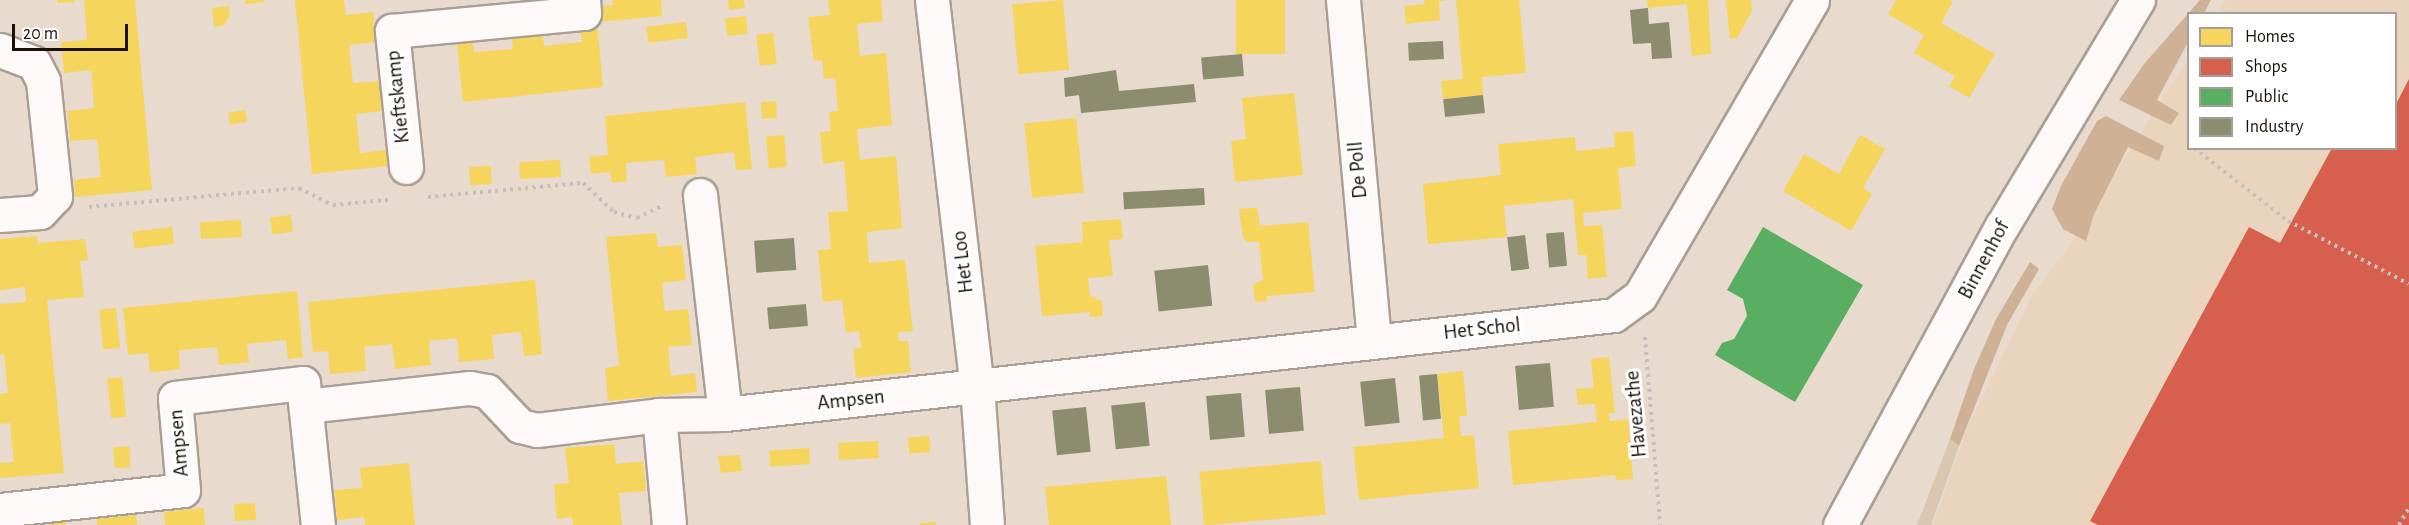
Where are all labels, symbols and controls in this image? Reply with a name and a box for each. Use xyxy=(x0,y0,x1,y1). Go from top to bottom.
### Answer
scale bar xyxy=(15,12,130,50)
legend xyxy=(2187,12,2397,150)
text: 20 m xyxy=(23,25,58,43)
text: Homes xyxy=(2245,28,2295,46)
street label: Kieftskamp xyxy=(381,49,415,145)
text: Shops xyxy=(2245,58,2287,76)
text: Public xyxy=(2245,88,2288,106)
text: Industry xyxy=(2245,118,2304,136)
street label: De Poll xyxy=(1343,140,1373,200)
street label: Binnenhof xyxy=(1953,216,2015,304)
street label: Het Loo xyxy=(947,229,979,295)
street label: Het Schol xyxy=(1442,312,1522,346)
street label: Havezathe xyxy=(1620,369,1652,459)
street label: Ampsen xyxy=(816,384,886,416)
street label: Ampsen xyxy=(163,408,195,478)

